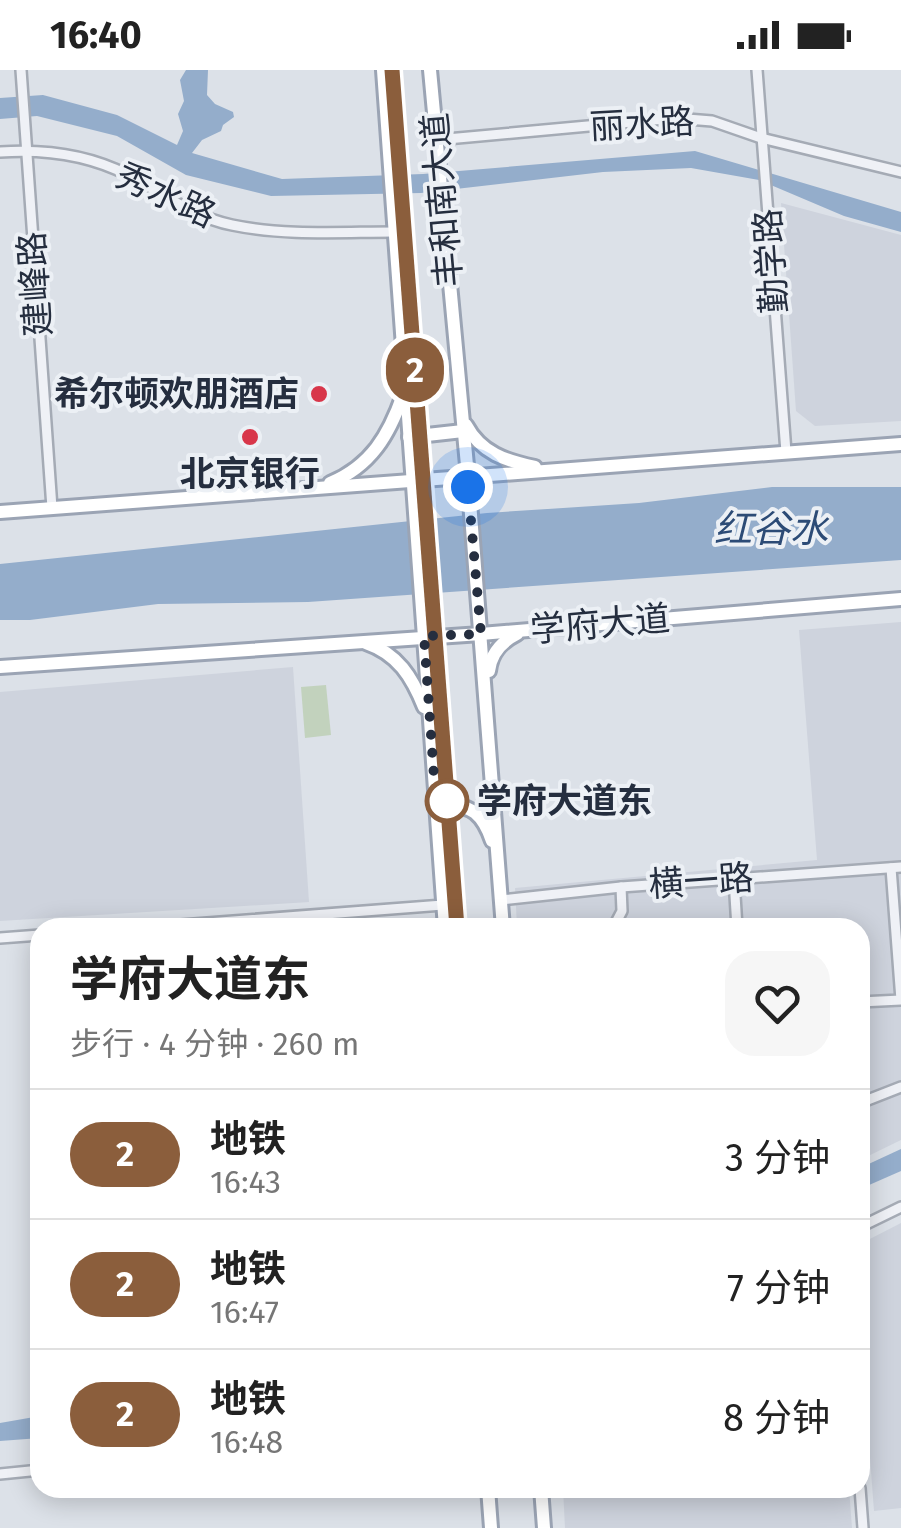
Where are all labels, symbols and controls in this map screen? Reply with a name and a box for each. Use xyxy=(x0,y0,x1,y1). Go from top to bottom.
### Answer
text: 16:40 xyxy=(50,12,142,58)
street label: 丽水路 xyxy=(588,100,696,148)
street label: 丰和南大道 xyxy=(413,111,471,289)
street label: 秀水路 xyxy=(110,154,222,236)
street label: 勤学路 xyxy=(746,207,796,315)
street label: 建峰路 xyxy=(10,230,60,338)
line badge: 2 xyxy=(382,338,448,402)
text: 2 xyxy=(406,349,424,391)
place label: 希尔顿欢朋酒店 xyxy=(54,373,299,415)
marker: 希尔顿欢朋酒店 xyxy=(308,383,330,405)
marker: 北京银行 xyxy=(239,426,261,448)
place label: 北京银行 xyxy=(180,453,320,495)
your location xyxy=(443,462,493,512)
water label: 红谷水 xyxy=(714,506,830,552)
street label: 学府大道 xyxy=(528,597,672,651)
marker: 学府大道东 xyxy=(426,780,468,822)
place label: 学府大道东 xyxy=(477,780,652,822)
street label: 横一路 xyxy=(647,856,755,906)
text: 学府大道东 xyxy=(70,951,310,1009)
button: heart xyxy=(725,951,830,1056)
text: 步行 · 4 分钟 · 260 m xyxy=(70,1025,359,1063)
text: 地铁 xyxy=(210,1116,286,1162)
text: 2 xyxy=(116,1133,134,1175)
text: 3 分钟 xyxy=(725,1135,830,1181)
text: 16:43 xyxy=(210,1163,281,1201)
text: 地铁 xyxy=(210,1246,286,1292)
text: 2 xyxy=(116,1263,134,1305)
text: 7 分钟 xyxy=(727,1265,830,1311)
text: 16:47 xyxy=(210,1293,279,1331)
text: 地铁 xyxy=(210,1376,286,1422)
text: 2 xyxy=(116,1393,134,1435)
text: 8 分钟 xyxy=(723,1395,830,1441)
text: 16:48 xyxy=(210,1423,283,1461)

